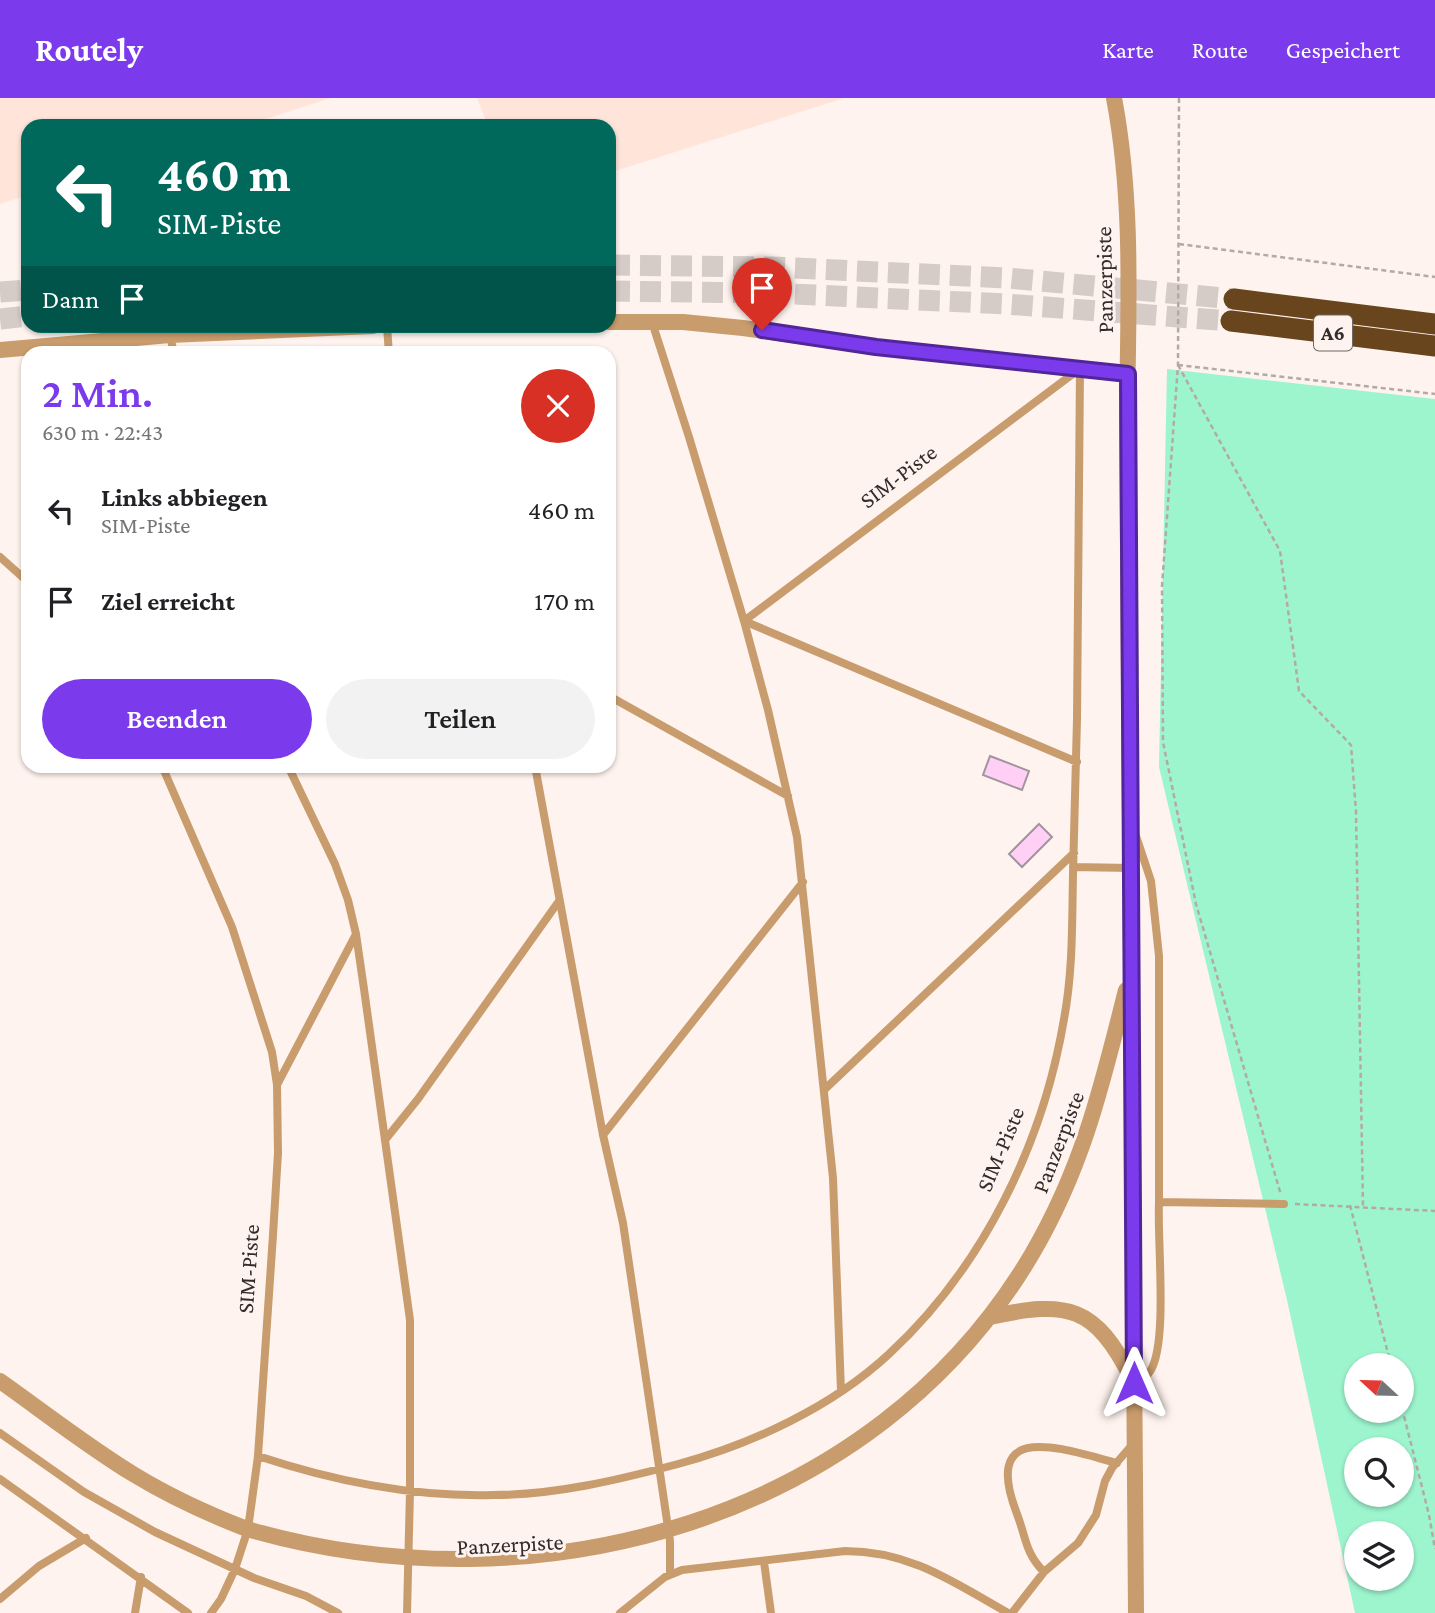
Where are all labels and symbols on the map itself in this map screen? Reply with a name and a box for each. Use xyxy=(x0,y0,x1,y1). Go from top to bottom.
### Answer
street label: Panzerpiste xyxy=(1090,226,1118,334)
pin xyxy=(732,258,792,330)
road number: A6 xyxy=(1314,316,1352,350)
street label: SIM-Piste xyxy=(854,439,942,513)
street label: Panzerpiste xyxy=(1027,1087,1089,1197)
street label: SIM-Piste xyxy=(971,1103,1029,1195)
street label: SIM-Piste xyxy=(232,1224,264,1314)
position arrow xyxy=(1097,1346,1171,1420)
north arrow xyxy=(1344,1353,1414,1423)
street label: Panzerpiste xyxy=(456,1528,564,1560)

